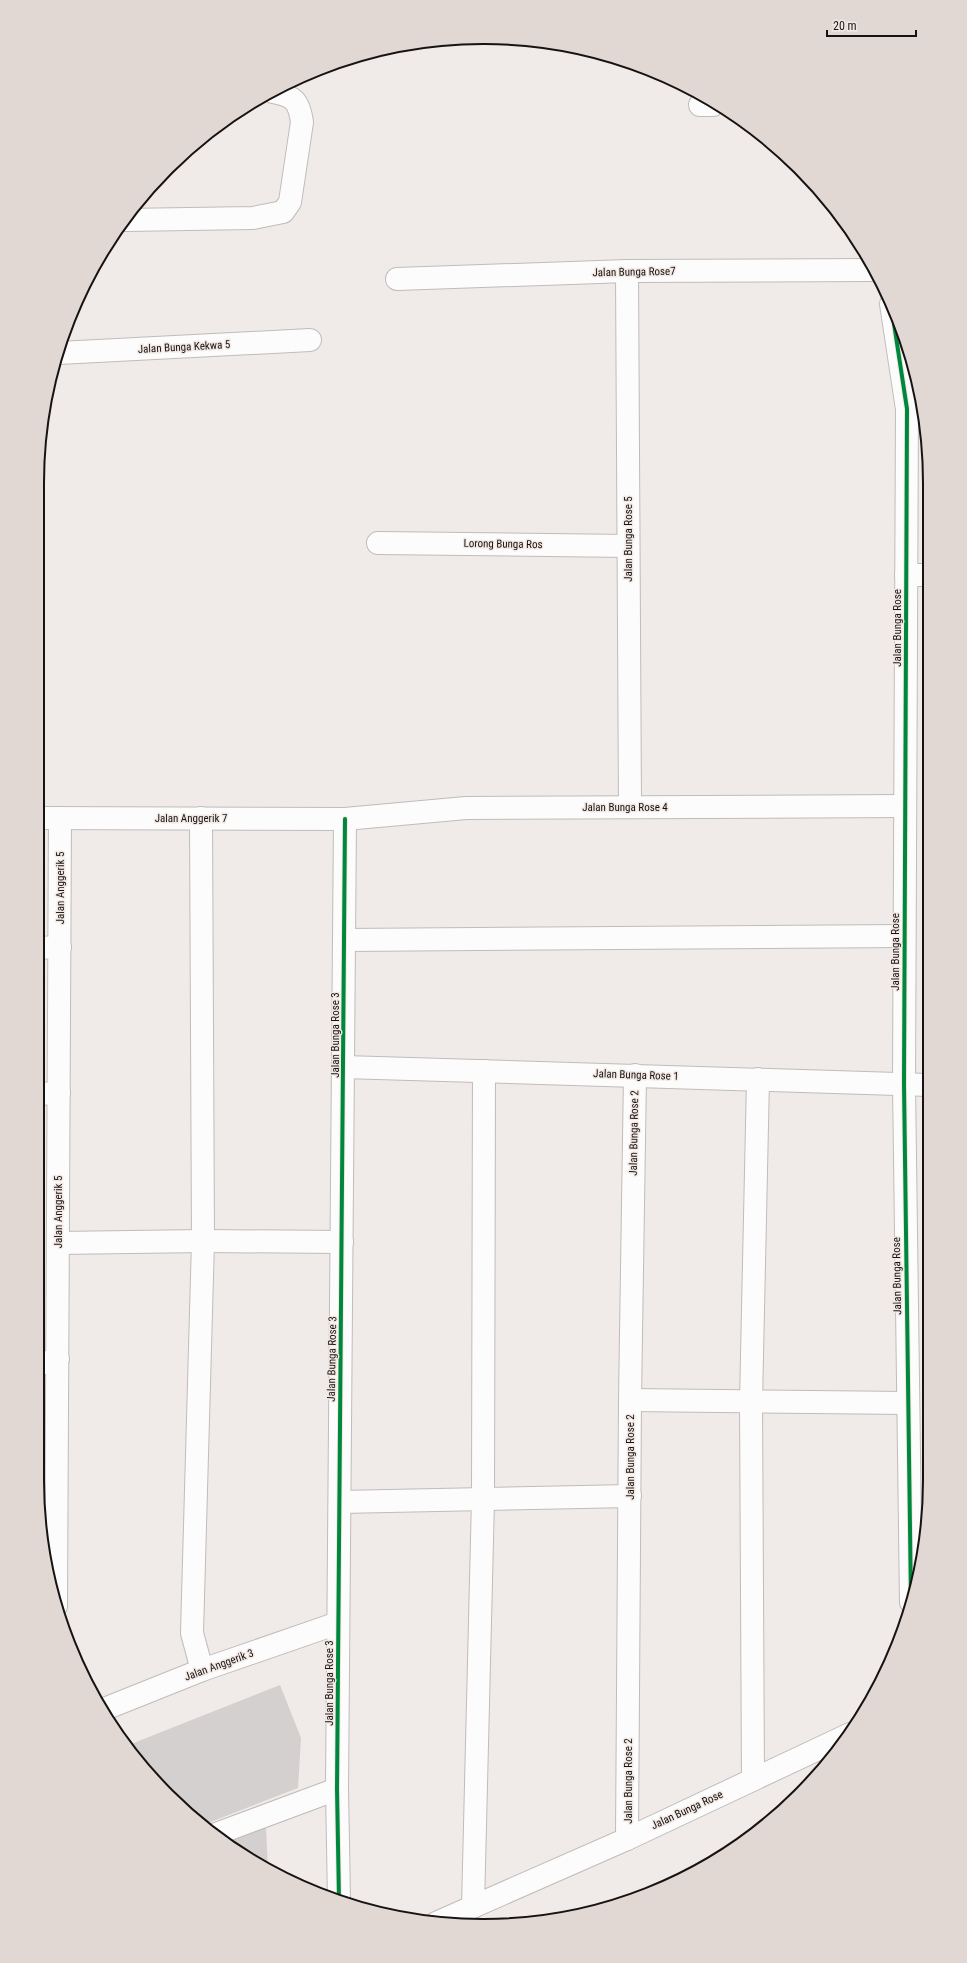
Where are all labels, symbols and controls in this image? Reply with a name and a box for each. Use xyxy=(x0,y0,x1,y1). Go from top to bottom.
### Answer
scale bar xyxy=(827,12,916,38)
text: 20 m xyxy=(833,19,857,33)
street label: Jalan Bunga Rose7 xyxy=(592,265,676,279)
street label: Jalan Bunga Kekwa 5 xyxy=(137,338,231,356)
street label: Jalan Bunga Rose 5 xyxy=(622,496,635,582)
street label: Lorong Bunga Ros xyxy=(463,537,543,551)
street label: Jalan Bunga Rose xyxy=(891,589,904,667)
street label: Jalan Bunga Rose 4 xyxy=(582,801,668,814)
street label: Jalan Anggerik 7 xyxy=(155,812,227,825)
street label: Jalan Anggerik 5 xyxy=(54,852,67,924)
street label: Jalan Bunga Rose xyxy=(889,913,902,991)
street label: Jalan Bunga Rose 3 xyxy=(329,992,342,1078)
street label: Jalan Bunga Rose 1 xyxy=(593,1067,679,1083)
street label: Jalan Bunga Rose 2 xyxy=(627,1090,641,1176)
street label: Jalan Anggerik 5 xyxy=(52,1176,65,1248)
street label: Jalan Bunga Rose xyxy=(890,1237,904,1315)
street label: Jalan Bunga Rose 3 xyxy=(325,1316,339,1402)
street label: Jalan Bunga Rose 2 xyxy=(624,1414,637,1500)
street label: Jalan Bunga Rose 3 xyxy=(323,1640,336,1726)
street label: Jalan Anggerik 3 xyxy=(183,1646,255,1684)
street label: Jalan Bunga Rose 2 xyxy=(622,1738,635,1824)
street label: Jalan Bunga Rose xyxy=(649,1788,725,1832)

